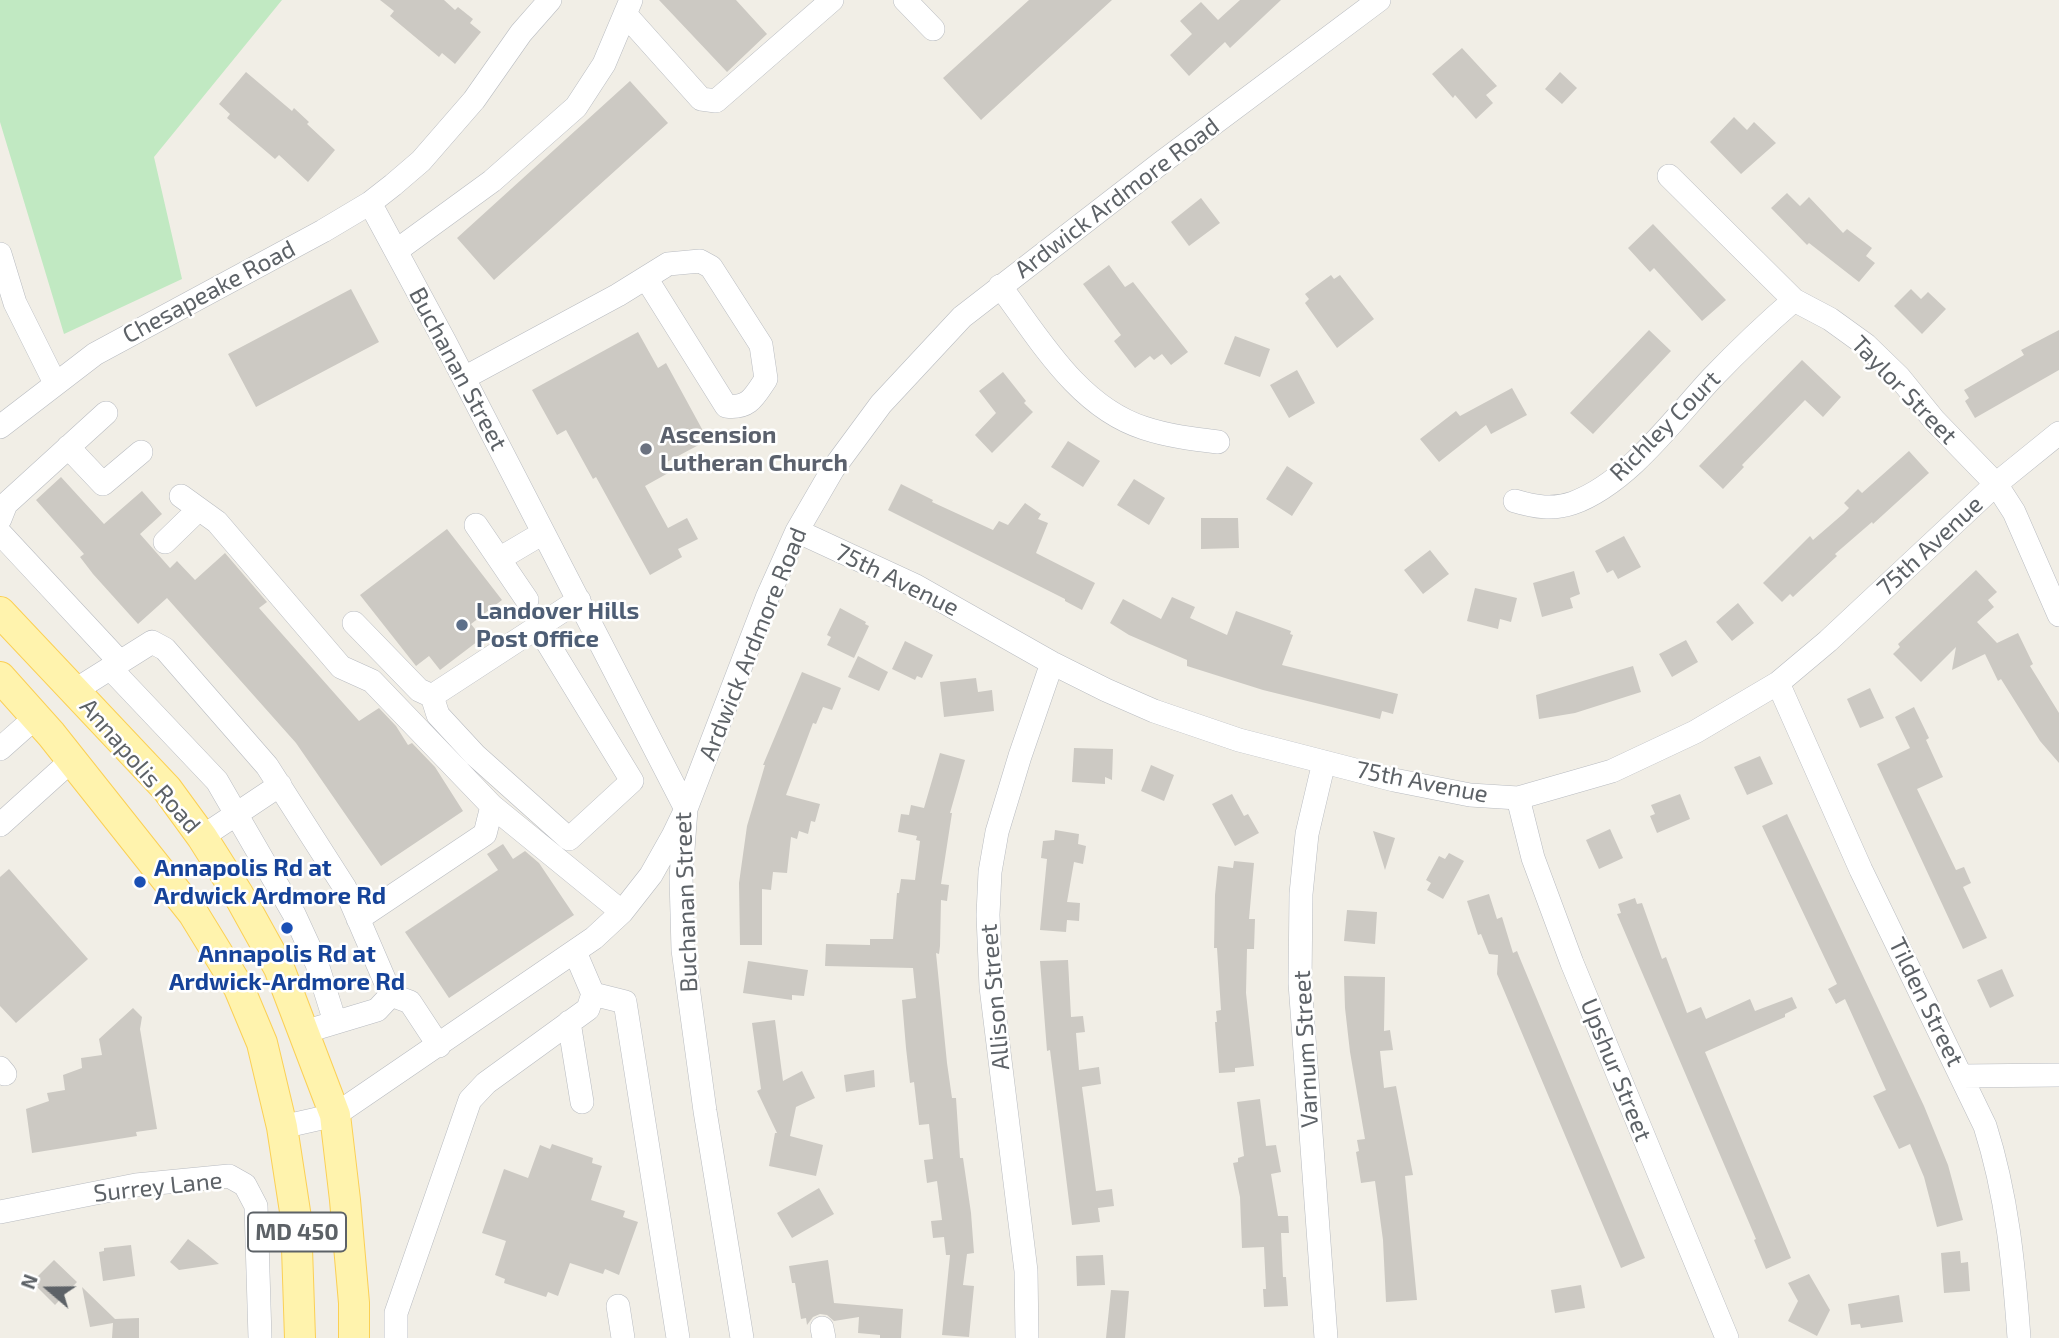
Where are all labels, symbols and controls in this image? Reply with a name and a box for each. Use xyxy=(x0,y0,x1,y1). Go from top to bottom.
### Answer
street label: Ardwick Ardmore Road xyxy=(1009,112,1225,284)
street label: Chesapeake Road xyxy=(118,234,300,350)
street label: Buchanan Street xyxy=(403,283,513,455)
street label: Taylor Street xyxy=(1845,330,1963,450)
street label: Richley Court xyxy=(1604,365,1726,487)
place label: Ascension Lutheran Church xyxy=(660,421,848,477)
marker: Ascension Lutheran Church xyxy=(638,441,654,457)
street label: 75th Avenue xyxy=(1871,490,1989,602)
street label: Ardwick Ardmore Road xyxy=(693,523,813,765)
street label: 75th Avenue xyxy=(830,538,964,622)
place label: Landover Hills Post Office xyxy=(476,597,639,653)
marker: Landover Hills Post Office xyxy=(454,617,470,633)
street label: Annapolis Road xyxy=(74,693,206,839)
street label: 75th Avenue xyxy=(1353,755,1491,809)
street label: Buchanan Street xyxy=(668,811,704,993)
place label: Annapolis Rd at Ardwick Ardmore Rd xyxy=(154,854,386,910)
marker: Annapolis Rd at Ardwick Ardmore Rd xyxy=(132,874,148,890)
marker: Annapolis Rd at Ardwick-Ardmore Rd xyxy=(279,920,295,936)
street label: Allison Street xyxy=(974,923,1016,1071)
street label: Tilden Street xyxy=(1882,933,1970,1071)
place label: Annapolis Rd at Ardwick-Ardmore Rd xyxy=(169,940,405,996)
street label: Varnum Street xyxy=(1287,970,1325,1128)
street label: Upshur Street xyxy=(1574,994,1658,1146)
street label: Surrey Lane xyxy=(92,1166,224,1208)
road number: MD 450 xyxy=(248,1212,346,1252)
north arrow xyxy=(14,1254,84,1324)
text: N xyxy=(16,1271,42,1292)

